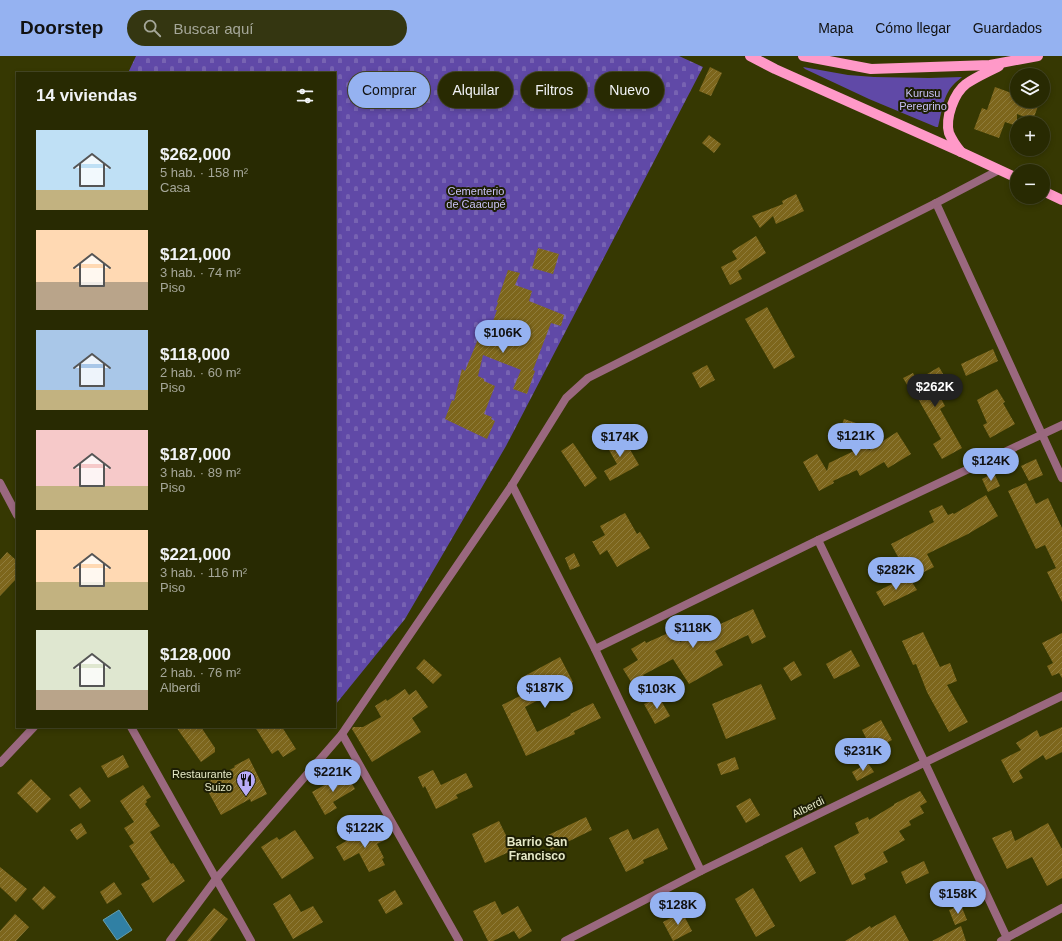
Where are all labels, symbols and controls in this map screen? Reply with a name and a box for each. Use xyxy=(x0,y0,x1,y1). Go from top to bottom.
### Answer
search box xyxy=(127,10,407,46)
text: Doorstep xyxy=(20,17,103,38)
icon: search xyxy=(141,17,163,39)
text: Buscar aquí xyxy=(173,20,253,37)
text: Mapa xyxy=(818,20,853,36)
text: Cómo llegar xyxy=(875,20,951,36)
text: Guardados xyxy=(973,20,1042,36)
map controls xyxy=(1010,68,1050,204)
button: layers xyxy=(1010,68,1050,108)
chip: Comprar xyxy=(348,72,430,108)
chip: Alquilar xyxy=(438,72,513,108)
chip: Filtros xyxy=(521,72,587,108)
chip: Nuevo xyxy=(595,72,664,108)
icon: filters xyxy=(294,85,316,107)
text: 14 viviendas xyxy=(36,86,137,105)
park label: Kurusu Peregrino xyxy=(899,87,947,112)
button: + xyxy=(1010,116,1050,156)
text: $262,000 xyxy=(160,145,231,164)
icon: home xyxy=(68,146,116,194)
button: − xyxy=(1010,164,1050,204)
text: 5 hab. · 158 m² xyxy=(160,165,248,180)
text: Casa xyxy=(160,180,190,195)
park label: Cementerio de Caacupé xyxy=(446,185,506,210)
text: $121,000 xyxy=(160,245,231,264)
icon: home xyxy=(68,246,116,294)
text: 3 hab. · 74 m² xyxy=(160,265,241,280)
text: Piso xyxy=(160,280,185,295)
pin: $106K xyxy=(475,320,531,354)
text: $106K xyxy=(484,325,522,340)
text: $118,000 xyxy=(160,345,230,364)
icon: home xyxy=(68,346,116,394)
text: 2 hab. · 60 m² xyxy=(160,365,241,380)
pin: $262K xyxy=(907,374,963,408)
text: $262K xyxy=(916,379,954,394)
text: Piso xyxy=(160,380,185,395)
pin: $121K xyxy=(828,423,884,457)
pin: $174K xyxy=(592,424,648,458)
text: $121K xyxy=(837,428,875,443)
text: $174K xyxy=(601,429,639,444)
text: $187,000 xyxy=(160,445,231,464)
icon: home xyxy=(68,446,116,494)
pin: $124K xyxy=(963,448,1019,482)
text: $124K xyxy=(972,453,1010,468)
text: 3 hab. · 89 m² xyxy=(160,465,241,480)
text: Piso xyxy=(160,480,185,495)
text: $221,000 xyxy=(160,545,231,564)
icon: home xyxy=(68,546,116,594)
pin: $282K xyxy=(868,557,924,591)
text: $282K xyxy=(877,562,915,577)
text: 3 hab. · 116 m² xyxy=(160,565,247,580)
text: Piso xyxy=(160,580,185,595)
pin: $118K xyxy=(665,615,721,649)
text: $118K xyxy=(674,620,712,635)
text: $128,000 xyxy=(160,645,231,664)
icon: home xyxy=(68,646,116,694)
text: 2 hab. · 76 m² xyxy=(160,665,241,680)
pin: $187K xyxy=(517,675,573,709)
pin: $103K xyxy=(629,676,685,710)
text: Alberdi xyxy=(160,680,200,695)
text: $187K xyxy=(526,680,564,695)
text: $103K xyxy=(638,681,676,696)
pin: $231K xyxy=(835,738,891,772)
text: $231K xyxy=(844,743,882,758)
pin: $221K xyxy=(305,759,361,793)
text: $221K xyxy=(314,764,352,779)
place label: Restaurante Suizo xyxy=(172,768,232,793)
restaurant icon: Restaurante Suizo xyxy=(235,769,257,797)
street label: Alberdi xyxy=(790,794,826,820)
pin: $122K xyxy=(337,815,393,849)
text: $122K xyxy=(346,820,384,835)
district label: Barrio San Francisco xyxy=(507,835,567,863)
pin: $158K xyxy=(930,881,986,915)
text: $158K xyxy=(939,886,977,901)
pin: $128K xyxy=(650,892,706,926)
text: $128K xyxy=(659,897,697,912)

